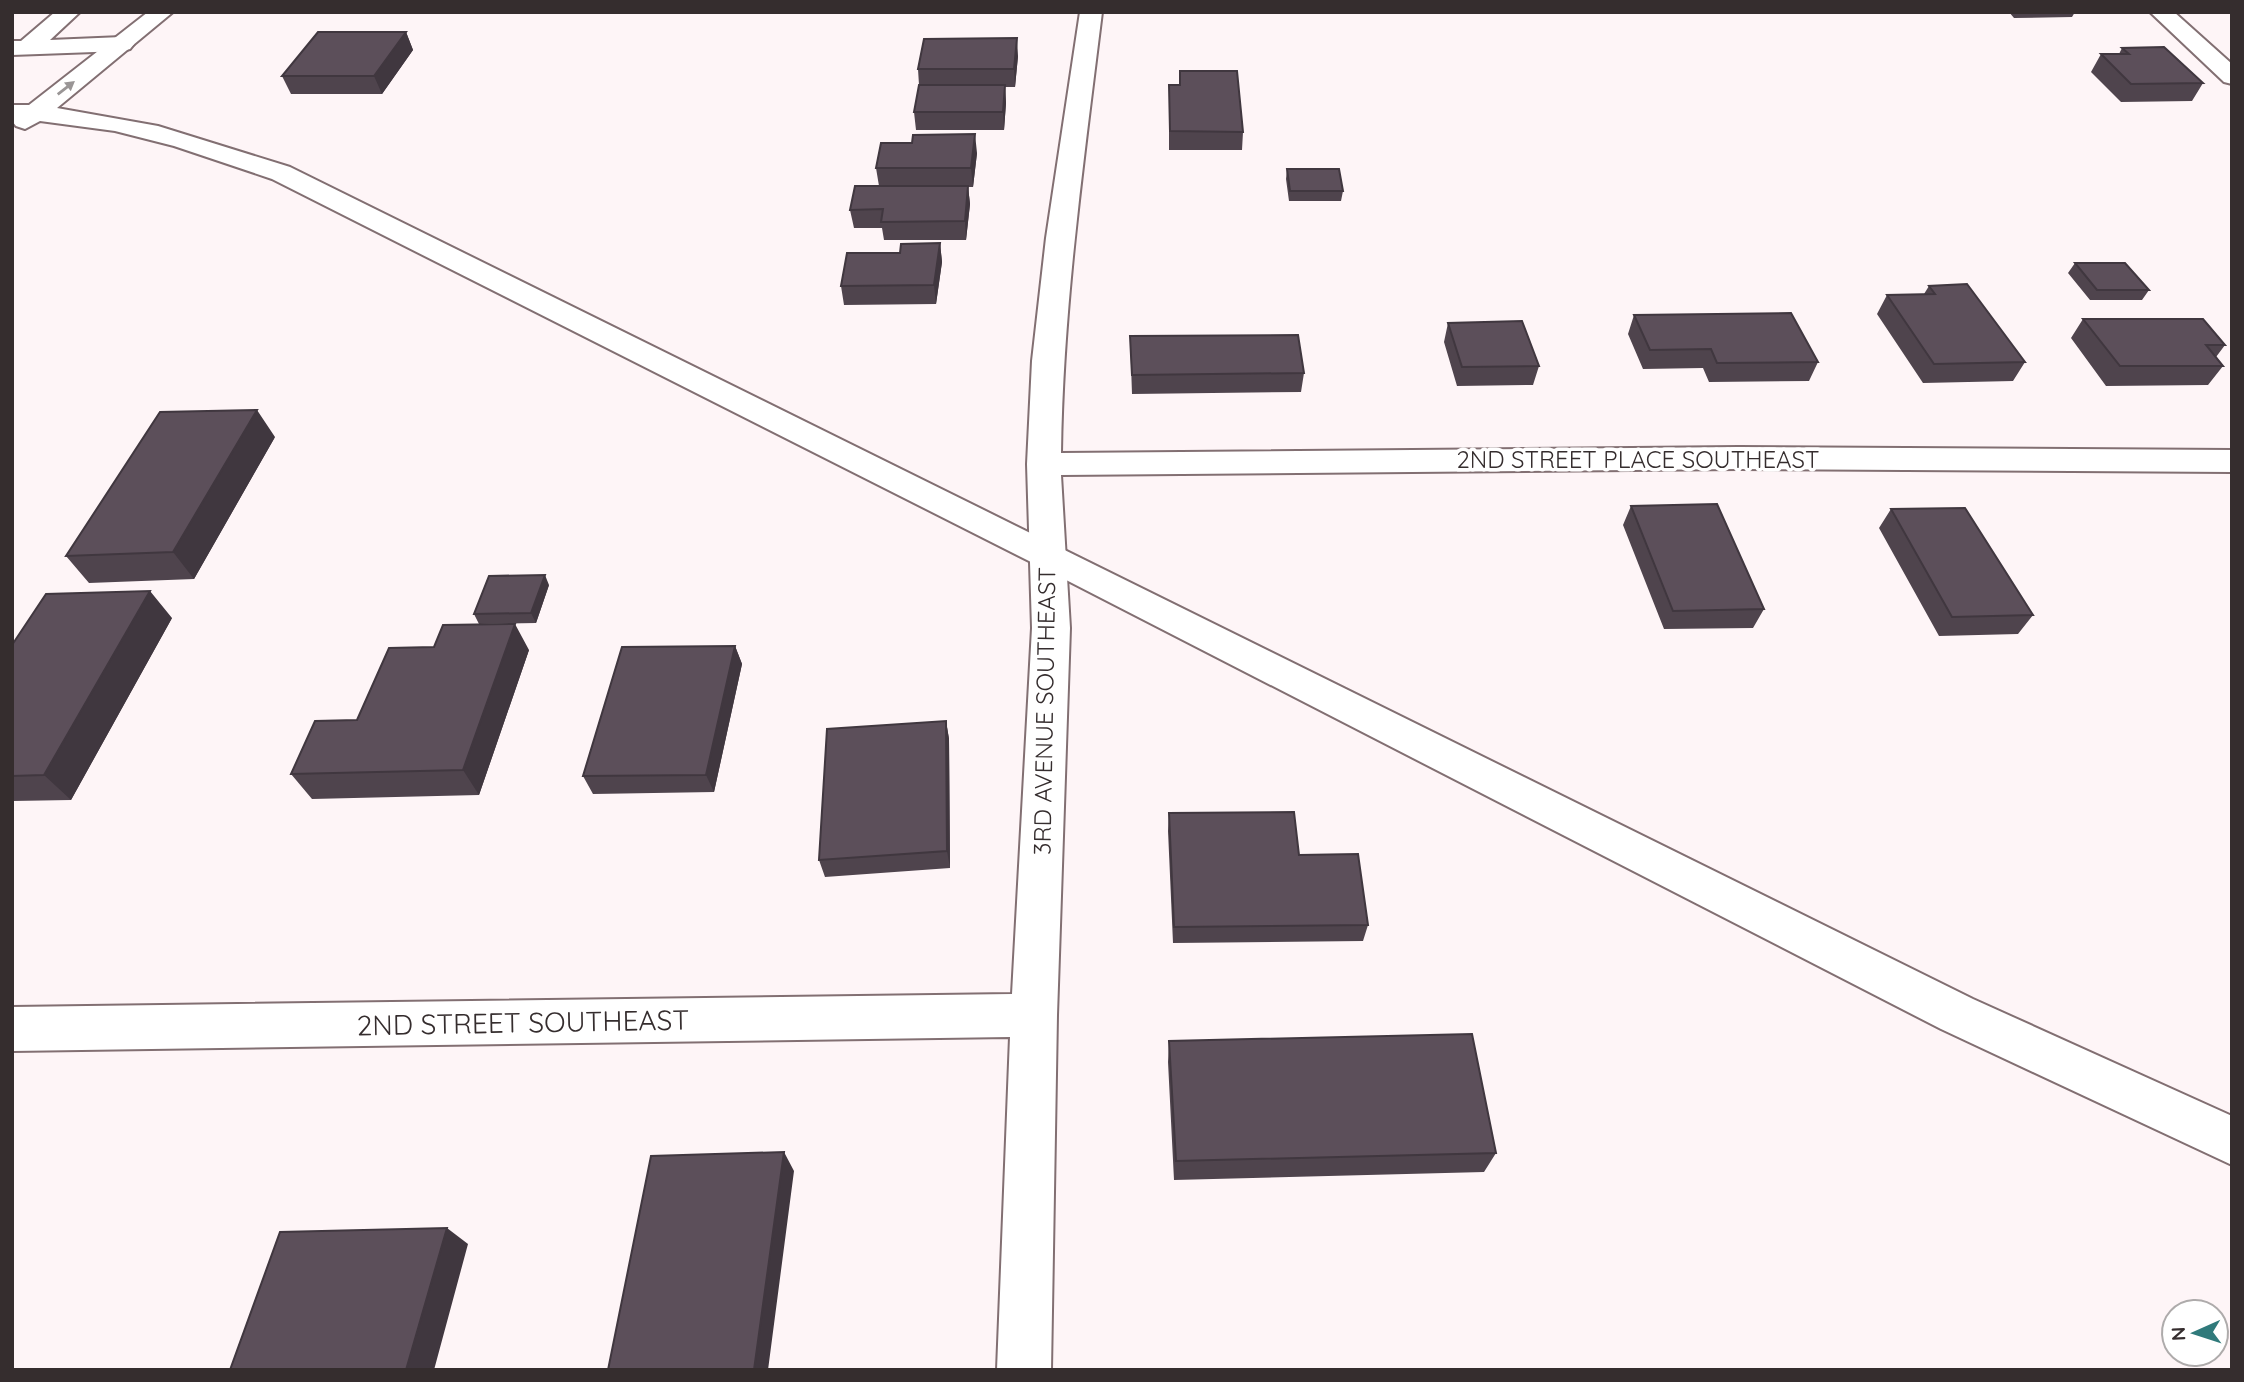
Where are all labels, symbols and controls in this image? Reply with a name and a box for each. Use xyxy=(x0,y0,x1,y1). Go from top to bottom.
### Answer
one-way arrow xyxy=(56,81,74,96)
street label: 2ND STREET PLACE SOUTHEAST xyxy=(1456,444,1820,474)
street label: 3RD AVENUE SOUTHEAST xyxy=(1026,567,1062,855)
street label: 2ND STREET SOUTHEAST xyxy=(357,1002,689,1042)
north arrow xyxy=(2160,1298,2230,1368)
text: N xyxy=(2166,1326,2190,1341)

